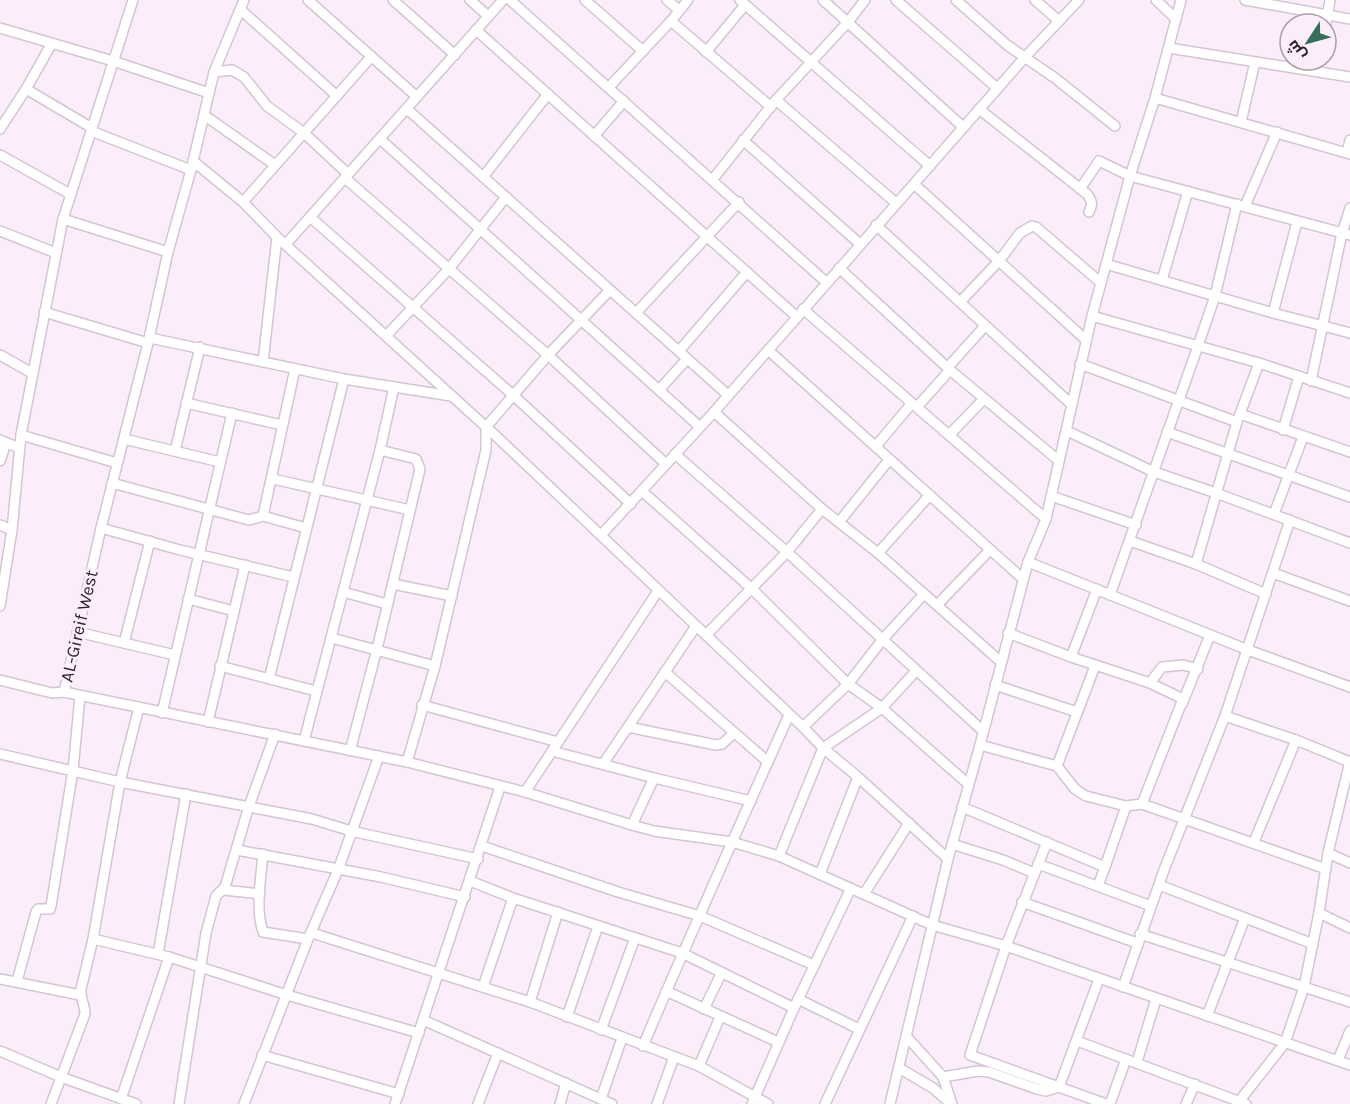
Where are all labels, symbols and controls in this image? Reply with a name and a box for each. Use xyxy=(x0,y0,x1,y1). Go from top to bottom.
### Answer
north arrow xyxy=(1278,12,1338,72)
text: ش xyxy=(1283,37,1310,64)
street label: AL-Gireif West xyxy=(55,568,103,684)

